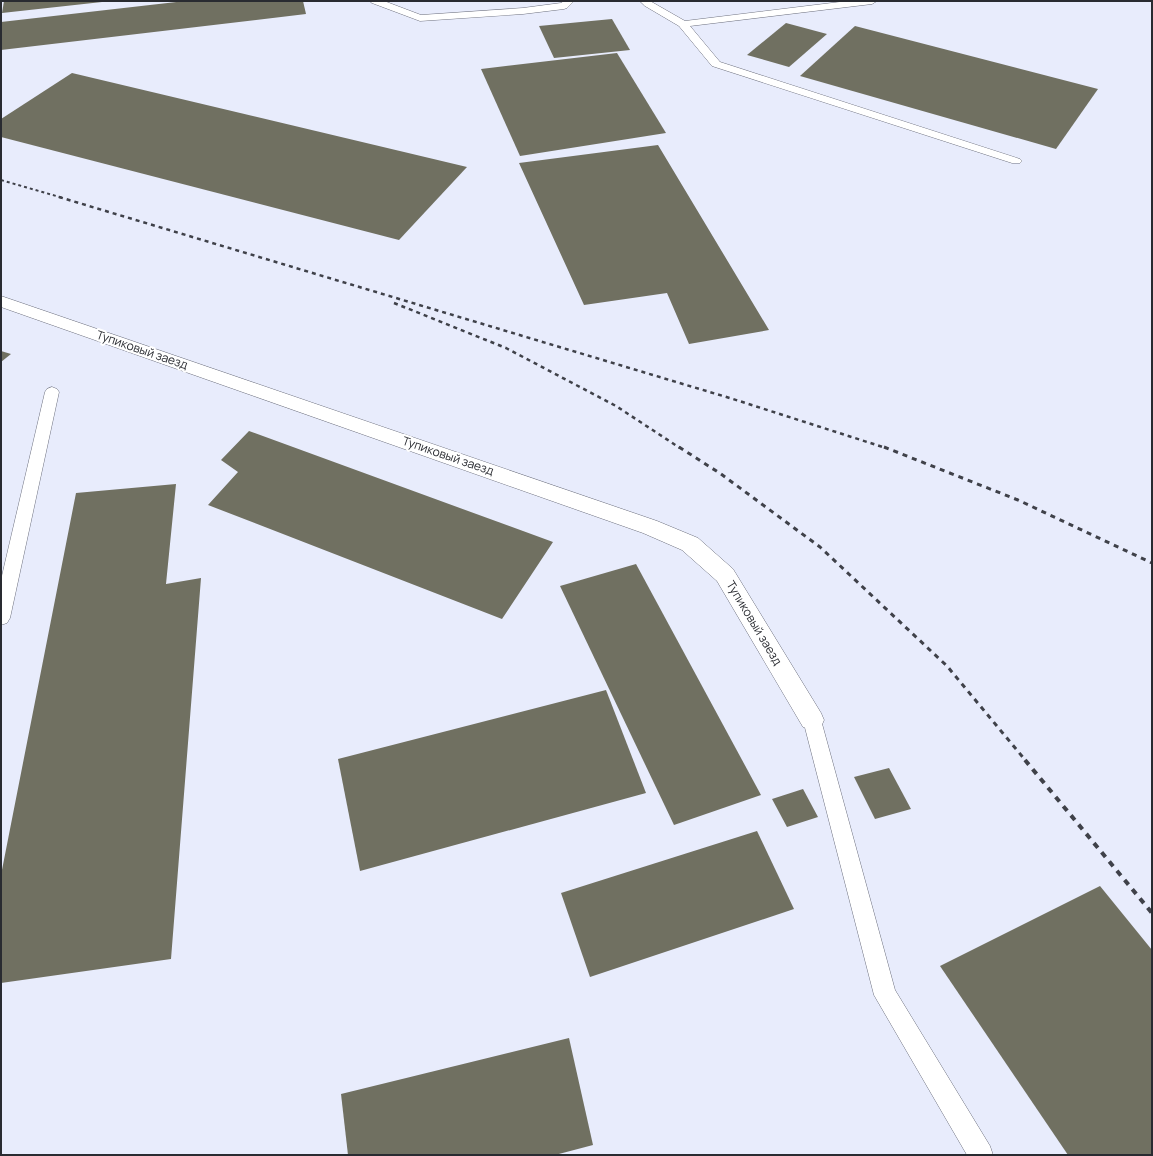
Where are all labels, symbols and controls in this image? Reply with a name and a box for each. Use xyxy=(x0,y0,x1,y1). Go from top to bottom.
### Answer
street label: Тупиковый заезд xyxy=(94,326,190,373)
street label: Тупиковый заезд xyxy=(400,432,496,479)
street label: Тупиковый заезд xyxy=(722,577,786,668)

